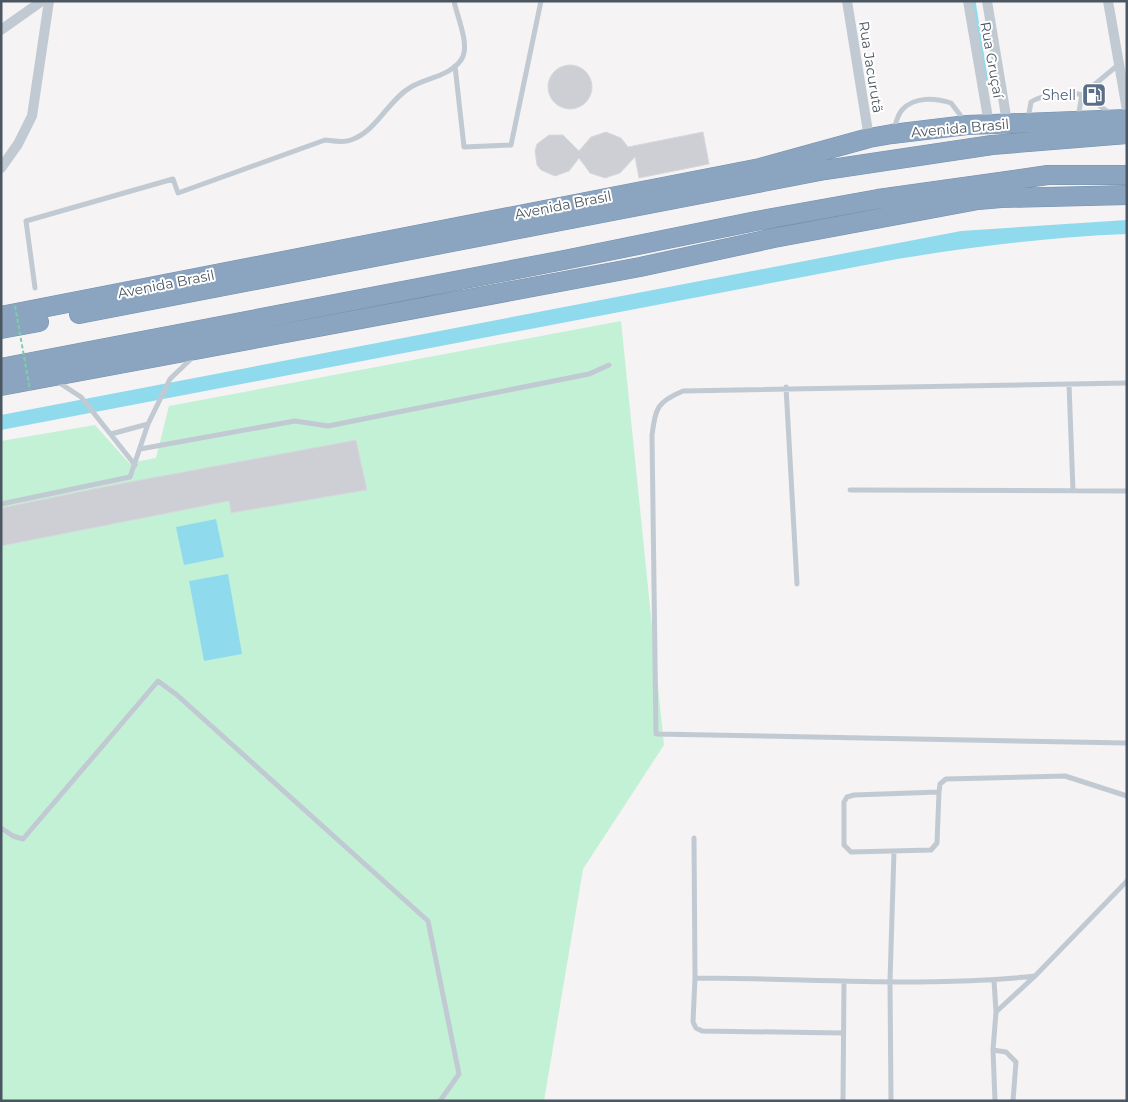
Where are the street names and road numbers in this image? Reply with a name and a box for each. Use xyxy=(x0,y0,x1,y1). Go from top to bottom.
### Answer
street label: Rua Jacurutã xyxy=(855,20,887,114)
street label: Rua Gruçaí xyxy=(976,20,1008,101)
street label: Avenida Brasil xyxy=(910,115,1010,141)
street label: Avenida Brasil xyxy=(513,187,613,223)
street label: Avenida Brasil xyxy=(116,266,216,302)

